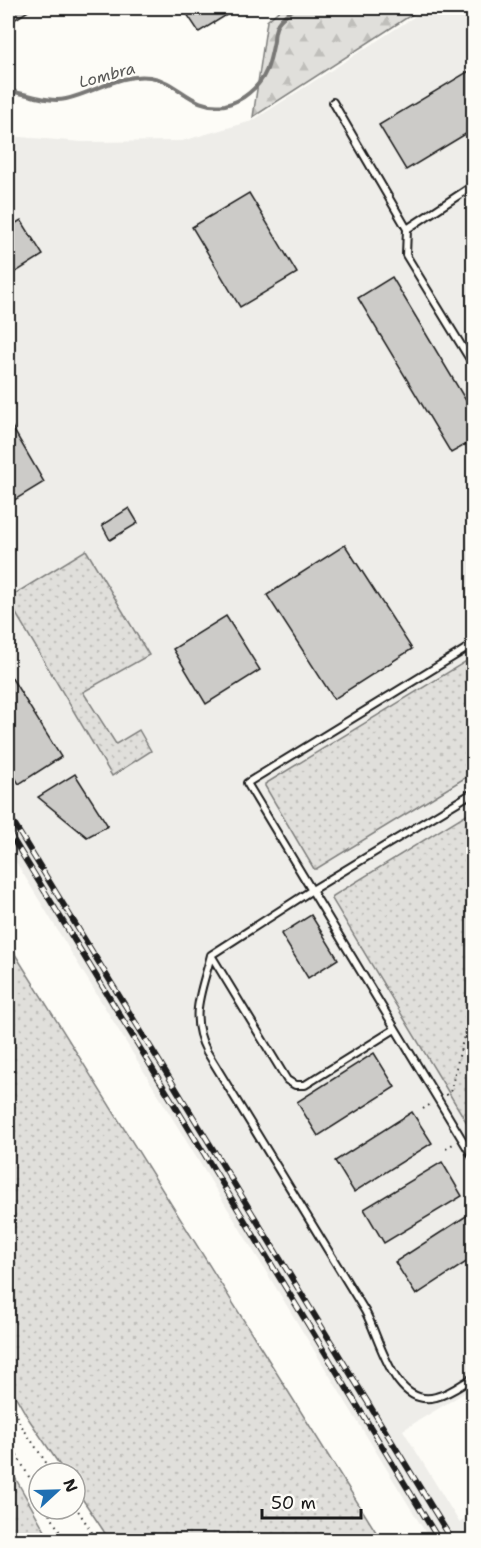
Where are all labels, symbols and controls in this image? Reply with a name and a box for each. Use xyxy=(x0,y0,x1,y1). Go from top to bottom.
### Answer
water label: Lombra xyxy=(76,57,138,93)
north arrow xyxy=(27,1461,87,1521)
text: N xyxy=(58,1476,83,1495)
scale bar xyxy=(262,1482,361,1520)
text: 50 m xyxy=(271,1491,316,1515)

